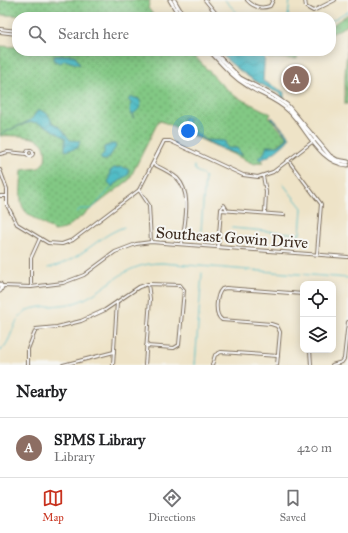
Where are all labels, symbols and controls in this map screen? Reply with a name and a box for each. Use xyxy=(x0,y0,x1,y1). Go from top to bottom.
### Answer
search box xyxy=(12,12,336,56)
icon: search xyxy=(26,23,48,45)
text: Search here xyxy=(58,25,129,43)
pin: A xyxy=(283,64,309,94)
your location xyxy=(178,121,198,141)
street label: Southeast Gowin Drive xyxy=(155,223,309,252)
map controls xyxy=(300,281,336,353)
button: locate xyxy=(300,281,336,317)
button: layers xyxy=(300,317,336,353)
text: Nearby xyxy=(16,381,67,402)
text: SPMS Library xyxy=(54,431,145,449)
text: A xyxy=(25,440,33,456)
text: 420 m xyxy=(297,440,332,456)
text: Library xyxy=(54,449,95,465)
tab: Map xyxy=(42,487,64,524)
tab: Directions xyxy=(148,487,196,524)
tab: Saved xyxy=(280,487,306,524)

